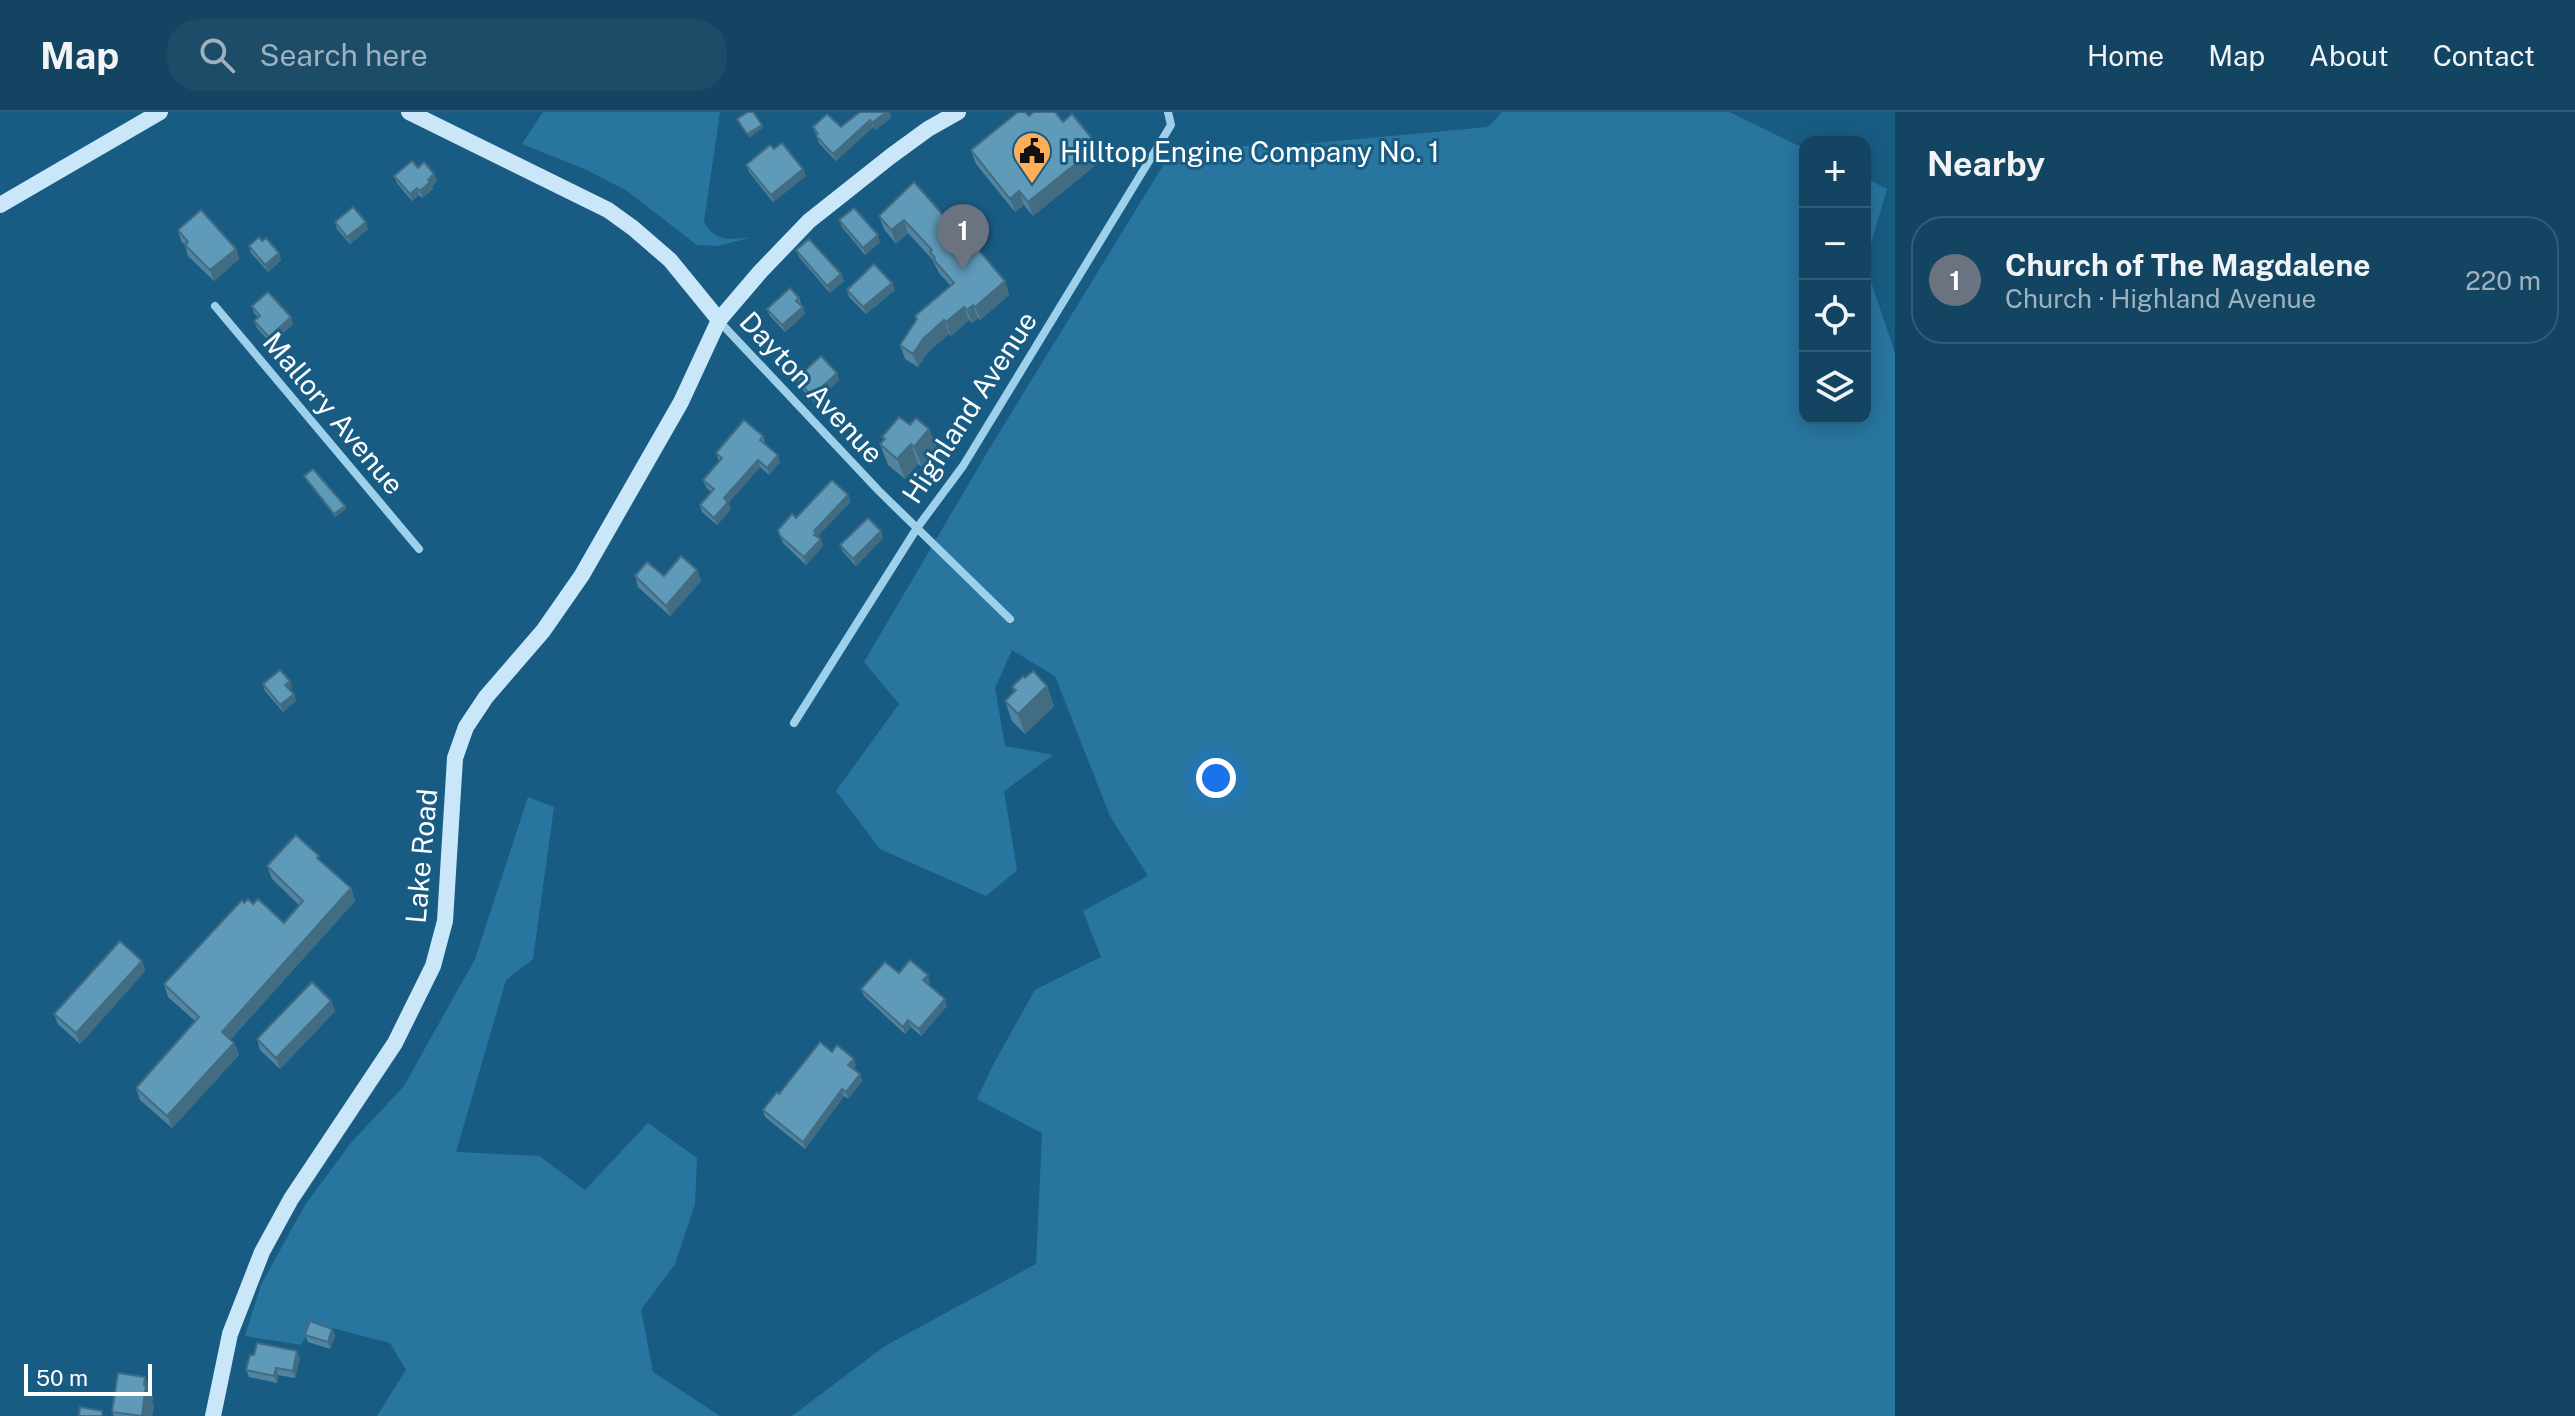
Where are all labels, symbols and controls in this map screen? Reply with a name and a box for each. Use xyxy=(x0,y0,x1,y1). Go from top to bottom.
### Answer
search box xyxy=(167,19,727,91)
text: Map xyxy=(40,33,119,78)
icon: search xyxy=(195,33,239,77)
text: Search here xyxy=(259,37,428,73)
text: Home xyxy=(2087,39,2164,72)
text: Map xyxy=(2208,39,2265,72)
text: About xyxy=(2309,39,2389,72)
text: Contact xyxy=(2433,39,2535,72)
public building icon: Hilltop Engine Company No. 1 xyxy=(1011,130,1053,185)
place label: Hilltop Engine Company No. 1 xyxy=(1060,135,1440,168)
map controls xyxy=(1799,136,1871,424)
button: + xyxy=(1799,136,1871,208)
text: Nearby xyxy=(1927,144,2045,184)
pin: 1 xyxy=(937,204,989,270)
button: − xyxy=(1799,208,1871,280)
text: Church of The Magdalene xyxy=(2005,247,2370,283)
text: 1 xyxy=(1949,265,1961,296)
text: 220 m xyxy=(2465,265,2541,296)
button: locate xyxy=(1799,280,1871,352)
text: Church · Highland Avenue xyxy=(2005,283,2316,314)
street label: Dayton Avenue xyxy=(733,304,891,470)
street label: Highland Avenue xyxy=(895,305,1043,509)
street label: Mallory Avenue xyxy=(257,325,411,501)
button: layers xyxy=(1799,352,1871,424)
your location xyxy=(1196,758,1236,798)
street label: Lake Road xyxy=(399,787,443,925)
scale bar xyxy=(24,1360,152,1396)
text: 50 m xyxy=(36,1365,88,1391)

